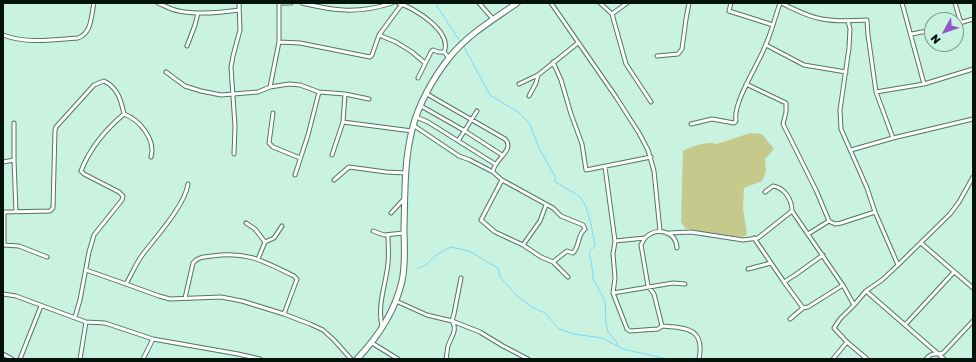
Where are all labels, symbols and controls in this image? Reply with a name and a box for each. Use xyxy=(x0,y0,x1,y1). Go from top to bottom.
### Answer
north arrow xyxy=(924,12,964,52)
text: N xyxy=(928,32,943,47)

